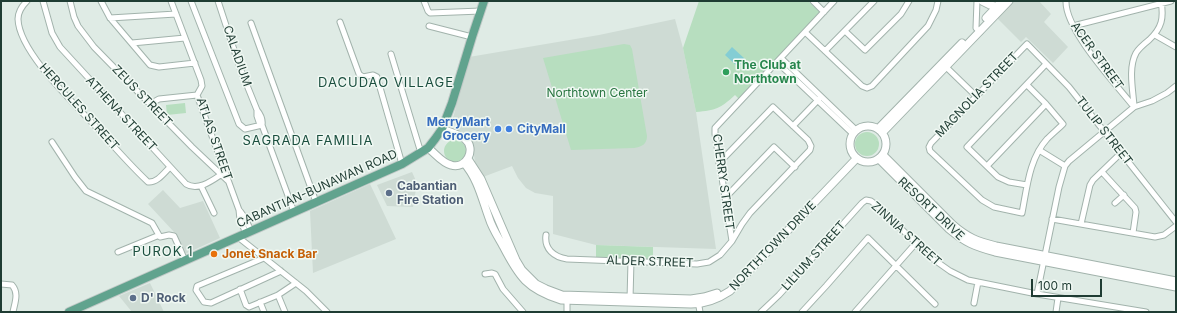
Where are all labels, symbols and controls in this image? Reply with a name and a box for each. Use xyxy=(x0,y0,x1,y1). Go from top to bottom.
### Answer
street label: ACER STREET xyxy=(1068,19,1126,93)
street label: CALADIUM xyxy=(220,24,254,88)
street label: MAGNOLIA STREET xyxy=(933,49,1021,141)
place label: The Club at Northtown xyxy=(734,58,801,86)
street label: HERCULES STREET xyxy=(36,61,122,153)
street label: ZEUS STREET xyxy=(109,62,175,130)
marker: The Club at Northtown xyxy=(721,67,731,77)
street label: ATHENA STREET xyxy=(83,74,159,154)
district label: DACUDAO VILLAGE xyxy=(318,75,454,91)
park label: Northtown Center xyxy=(546,86,648,100)
street label: TULIP STREET xyxy=(1073,94,1135,168)
street label: ATLAS STREET xyxy=(193,96,235,182)
place label: MerryMart Grocery xyxy=(427,115,490,143)
place label: CityMall xyxy=(517,122,566,136)
marker: MerryMart Grocery xyxy=(493,124,503,134)
marker: CityMall xyxy=(504,124,514,134)
district label: SAGRADA FAMILIA xyxy=(243,133,373,149)
street label: CHERRY STREET xyxy=(709,133,737,231)
street label: CABANTIAN-BUNAWAN ROAD xyxy=(234,147,400,231)
street label: RESORT DRIVE xyxy=(895,174,967,244)
place label: Cabantian Fire Station xyxy=(397,179,464,207)
marker: Cabantian Fire Station xyxy=(384,188,394,198)
street label: NORTHTOWN DRIVE xyxy=(727,198,819,294)
street label: ZINNIA STREET xyxy=(868,199,944,269)
street label: LILIUM STREET xyxy=(779,218,849,294)
district label: PUROK 1 xyxy=(133,244,193,260)
place label: Jonet Snack Bar xyxy=(222,247,317,261)
marker: Jonet Snack Bar xyxy=(209,249,219,259)
street label: ALDER STREET xyxy=(606,253,694,271)
scale bar xyxy=(1033,271,1104,297)
text: 100 m xyxy=(1038,278,1072,293)
place label: D' Rock xyxy=(141,291,186,305)
marker: D' Rock xyxy=(128,293,138,303)

